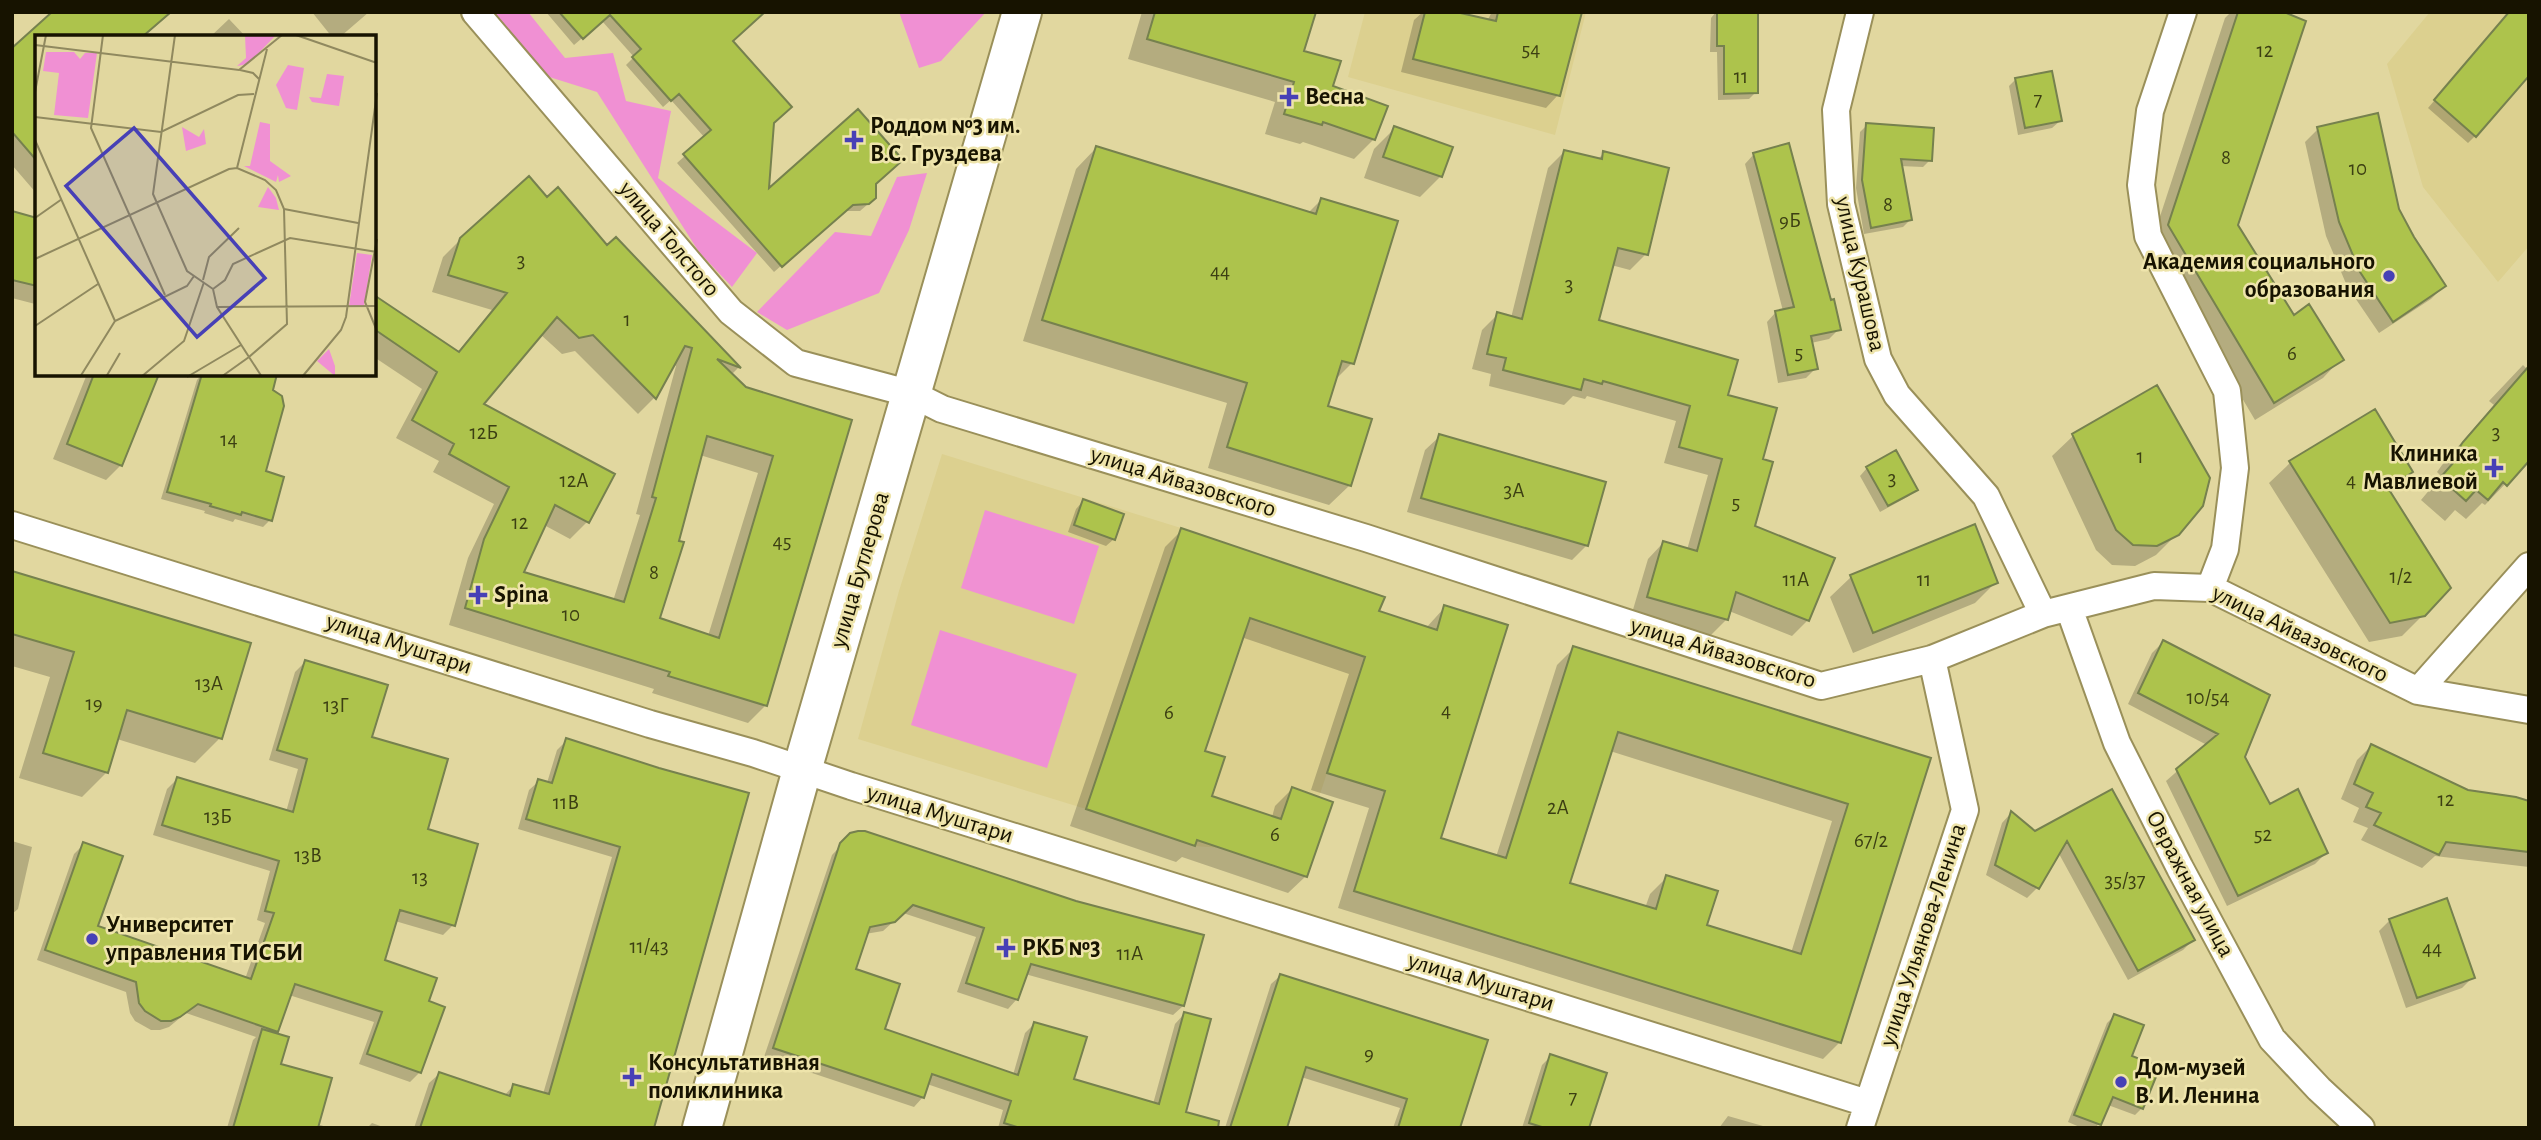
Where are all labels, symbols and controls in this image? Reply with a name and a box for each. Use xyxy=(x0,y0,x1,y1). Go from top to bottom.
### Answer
inset map xyxy=(35,35,376,376)
house number: 54 xyxy=(1522,39,1540,60)
house number: 12 xyxy=(2257,40,2273,61)
house number: 11 xyxy=(1734,66,1748,87)
place label: Весна xyxy=(1305,85,1365,109)
marker: Весна xyxy=(1279,87,1299,107)
house number: 7 xyxy=(2034,89,2043,110)
place label: Роддом №3 им. В.С. Груздева xyxy=(870,114,1020,166)
marker: Роддом №3 им. В.С. Груздева xyxy=(844,130,864,150)
house number: 8 xyxy=(2221,147,2231,168)
house number: 10 xyxy=(2349,158,2367,179)
street label: улица Толстого xyxy=(613,176,724,301)
street label: улица Курашова xyxy=(1830,193,1889,354)
house number: 8 xyxy=(1883,194,1893,215)
house number: 9Б xyxy=(1779,210,1801,231)
house number: 3 xyxy=(517,250,525,271)
place label: Академия социального образования xyxy=(2143,250,2375,302)
house number: 44 xyxy=(1210,261,1230,282)
marker: Академия социального образования xyxy=(2381,268,2397,284)
house number: 3 xyxy=(1565,274,1573,295)
house number: 1 xyxy=(623,309,631,330)
house number: 5 xyxy=(1795,342,1803,363)
house number: 6 xyxy=(2287,343,2297,364)
house number: 12Б xyxy=(470,422,498,443)
house number: 3 xyxy=(2492,422,2500,443)
house number: 14 xyxy=(220,429,238,450)
street label: улица Айвазовского xyxy=(1086,442,1279,522)
place label: Клиника Мавлиевой xyxy=(2363,442,2478,494)
house number: 1 xyxy=(2136,446,2144,467)
marker: Клиника Мавлиевой xyxy=(2484,458,2504,478)
house number: 3 xyxy=(1888,468,1896,489)
house number: 12А xyxy=(559,470,589,491)
house number: 4 xyxy=(2346,470,2356,491)
house number: 3А xyxy=(1504,480,1525,501)
street label: улица Бутлерова xyxy=(826,489,894,652)
house number: 5 xyxy=(1732,492,1740,513)
house number: 12 xyxy=(512,512,528,533)
house number: 45 xyxy=(773,531,791,552)
house number: 8 xyxy=(649,562,659,583)
house number: 1/2 xyxy=(2390,566,2412,587)
house number: 11А xyxy=(1783,569,1809,590)
house number: 11 xyxy=(1917,569,1931,590)
street label: улица Айвазовского xyxy=(2207,581,2392,687)
place label: Spina xyxy=(494,583,549,607)
marker: Spina xyxy=(468,585,488,605)
house number: 10 xyxy=(562,604,580,625)
street label: улица Муштари xyxy=(322,609,475,679)
street label: улица Айвазовского xyxy=(1626,613,1819,693)
house number: 13А xyxy=(195,673,223,694)
house number: 10/54 xyxy=(2186,687,2230,708)
house number: 19 xyxy=(85,693,103,714)
house number: 13Г xyxy=(323,695,349,716)
house number: 4 xyxy=(1441,700,1451,721)
house number: 6 xyxy=(1164,702,1174,723)
street label: улица Муштари xyxy=(863,780,1016,848)
house number: 12 xyxy=(2438,789,2454,810)
house number: 11В xyxy=(553,792,579,813)
house number: 2А xyxy=(1547,797,1569,818)
house number: 13Б xyxy=(204,806,232,827)
street label: Овражная улица xyxy=(2141,807,2239,961)
street label: улица Ульянова-Ленина xyxy=(1875,821,1970,1050)
house number: 6 xyxy=(1270,824,1280,845)
house number: 52 xyxy=(2254,824,2272,845)
house number: 67/2 xyxy=(1854,830,1888,851)
house number: 13В xyxy=(294,845,322,866)
house number: 13 xyxy=(412,867,428,888)
house number: 35/37 xyxy=(2105,870,2146,891)
place label: Университет управления ТИСБИ xyxy=(105,913,303,965)
marker: Университет управления ТИСБИ xyxy=(84,931,100,947)
house number: 11/43 xyxy=(629,936,669,957)
place label: РКБ №3 xyxy=(1022,936,1101,960)
marker: РКБ №3 xyxy=(996,938,1016,958)
house number: 44 xyxy=(2422,938,2442,959)
house number: 11А xyxy=(1117,943,1143,964)
street label: улица Муштари xyxy=(1404,948,1557,1016)
house number: 9 xyxy=(1364,1043,1374,1064)
place label: Консультативная поликлиника xyxy=(648,1051,820,1103)
place label: Дом-музей В. И. Ленина xyxy=(2135,1056,2260,1108)
marker: Консультативная поликлиника xyxy=(622,1067,642,1087)
marker: Дом-музей В. И. Ленина xyxy=(2113,1074,2129,1090)
house number: 7 xyxy=(1569,1087,1578,1108)

